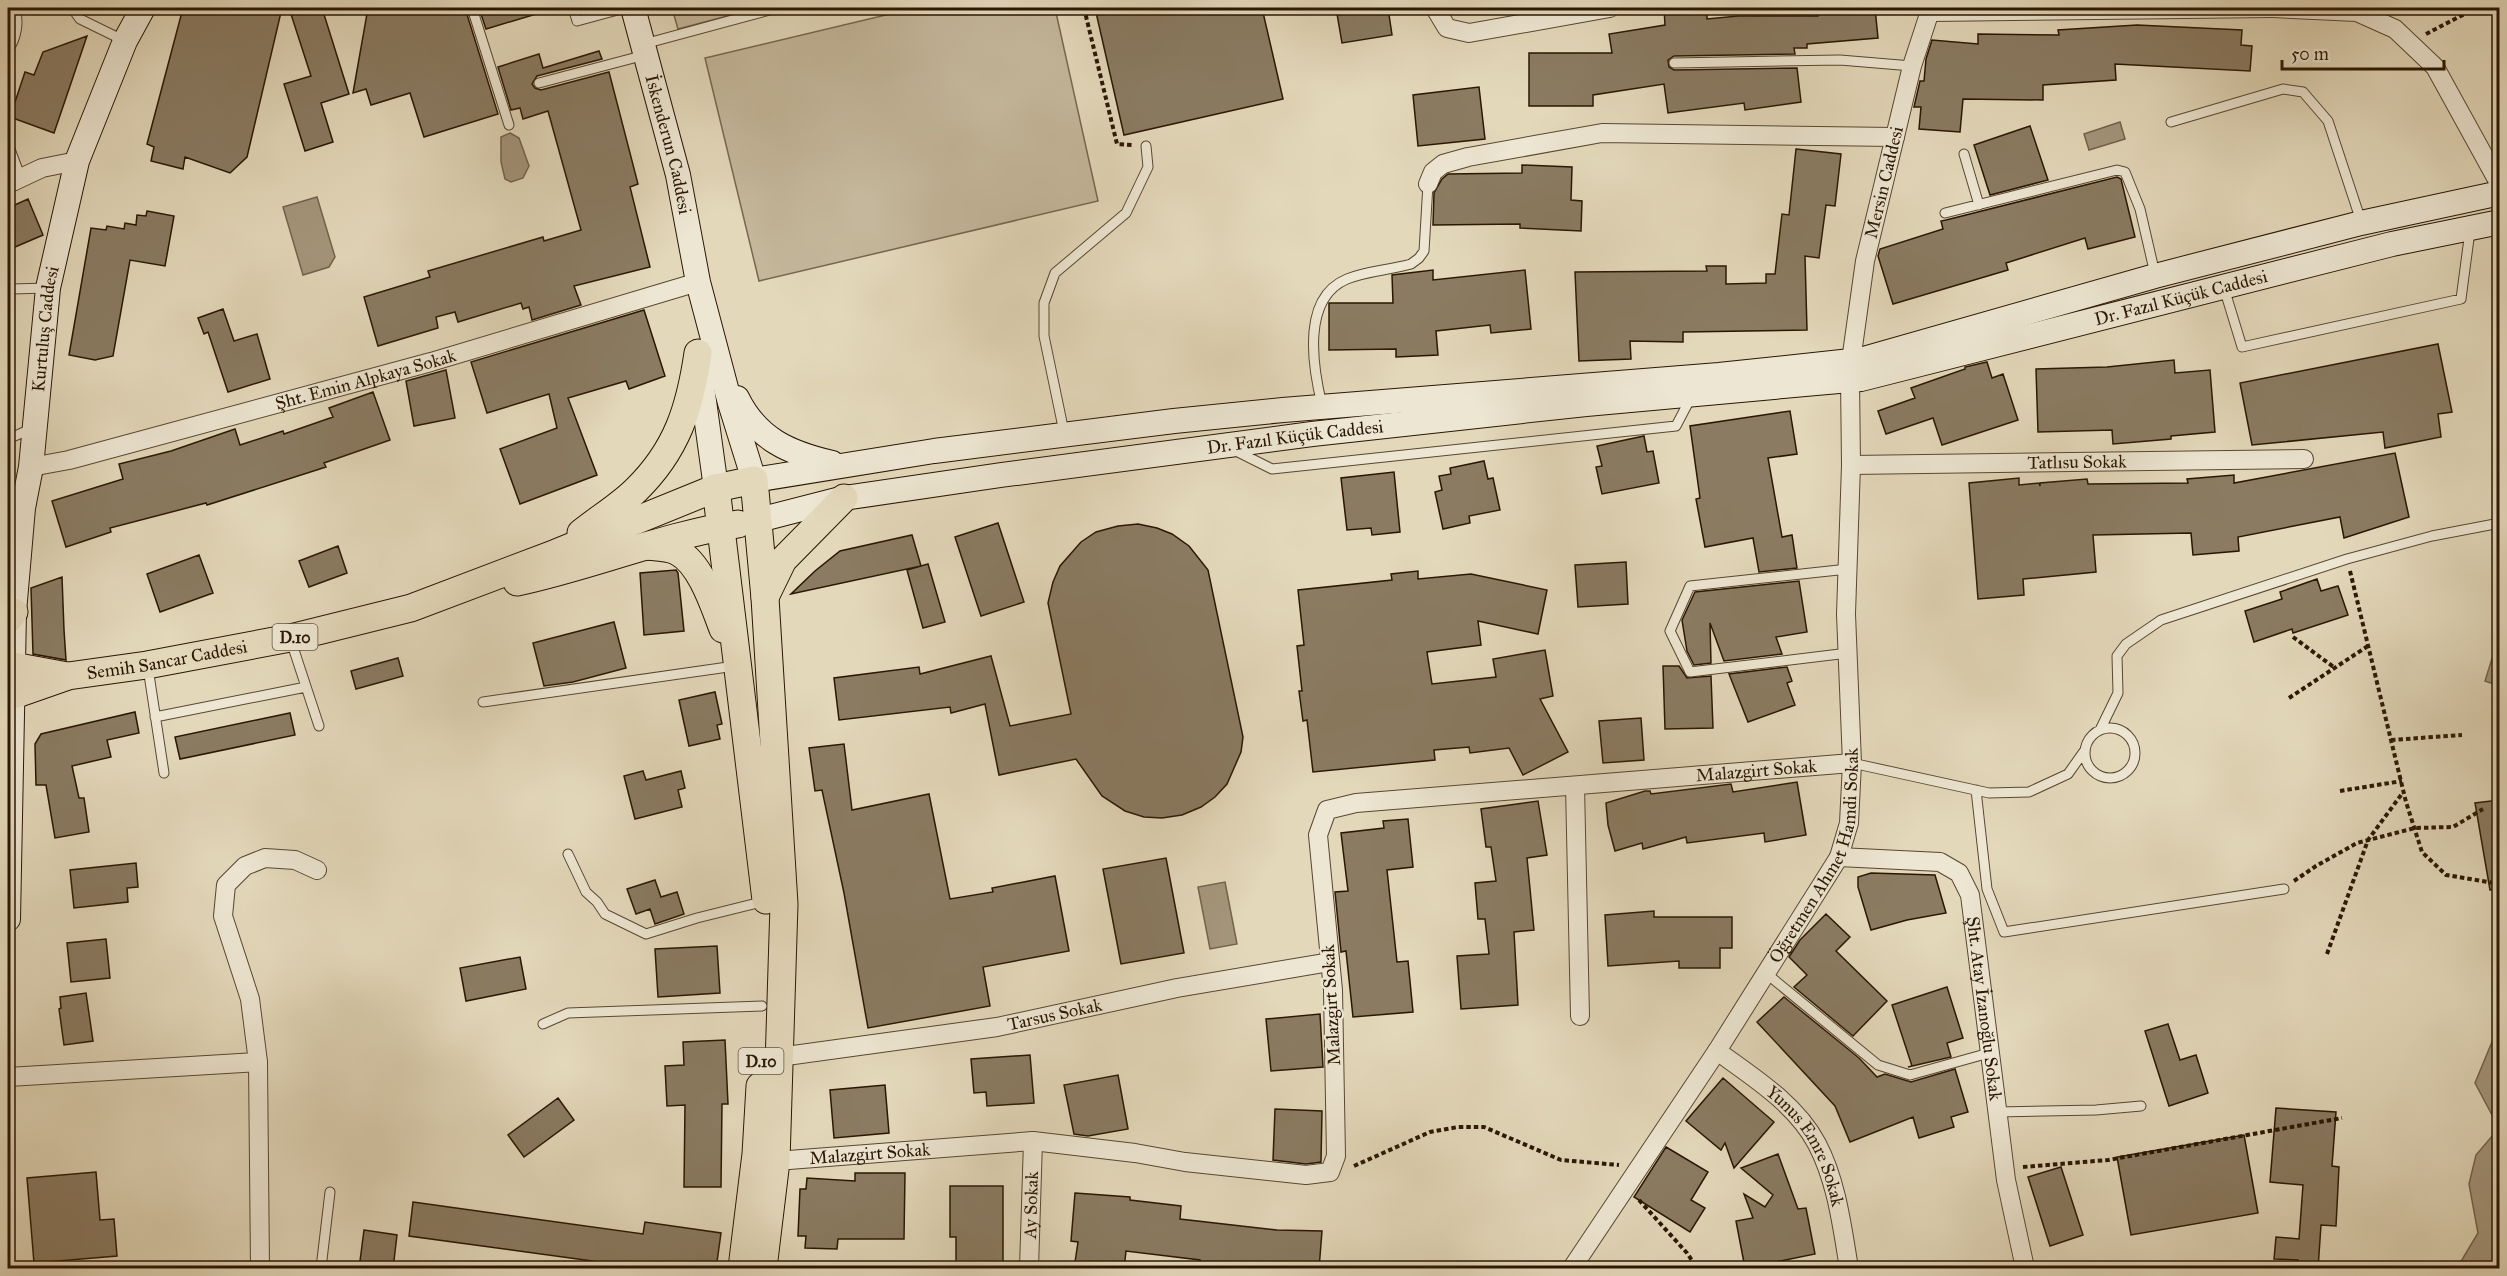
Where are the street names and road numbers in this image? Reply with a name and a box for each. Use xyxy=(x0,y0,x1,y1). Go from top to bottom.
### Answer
street label: İskenderun Caddesi xyxy=(640,72,696,216)
street label: Mersin Caddesi xyxy=(1860,124,1908,241)
street label: Kurtuluş Caddesi xyxy=(27,264,64,393)
street label: Dr. Fazıl Küçük Caddesi xyxy=(2092,265,2270,330)
street label: Şht. Emin Alpkaya Sokak xyxy=(273,344,459,415)
street label: Dr. Fazıl Küçük Caddesi xyxy=(1205,415,1385,459)
street label: Tatlısu Sokak xyxy=(2027,450,2127,474)
road number: D.10 xyxy=(272,624,318,650)
street label: Semih Sancar Caddesi xyxy=(86,635,249,684)
street label: Öğretmen Ahmet Hamdi Sokak xyxy=(1763,747,1863,967)
street label: Malazgirt Sokak xyxy=(1695,755,1818,787)
street label: Şht. Atay İzanoğlu Sokak xyxy=(1962,915,2007,1102)
street label: Malazgirt Sokak xyxy=(1317,943,1346,1066)
street label: Tarsus Sokak xyxy=(1005,993,1105,1035)
road number: D.10 xyxy=(738,1048,783,1074)
street label: Yunus Emre Sokak xyxy=(1762,1081,1849,1209)
street label: Malazgirt Sokak xyxy=(808,1138,932,1169)
street label: Ay Sokak xyxy=(1019,1170,1043,1240)

